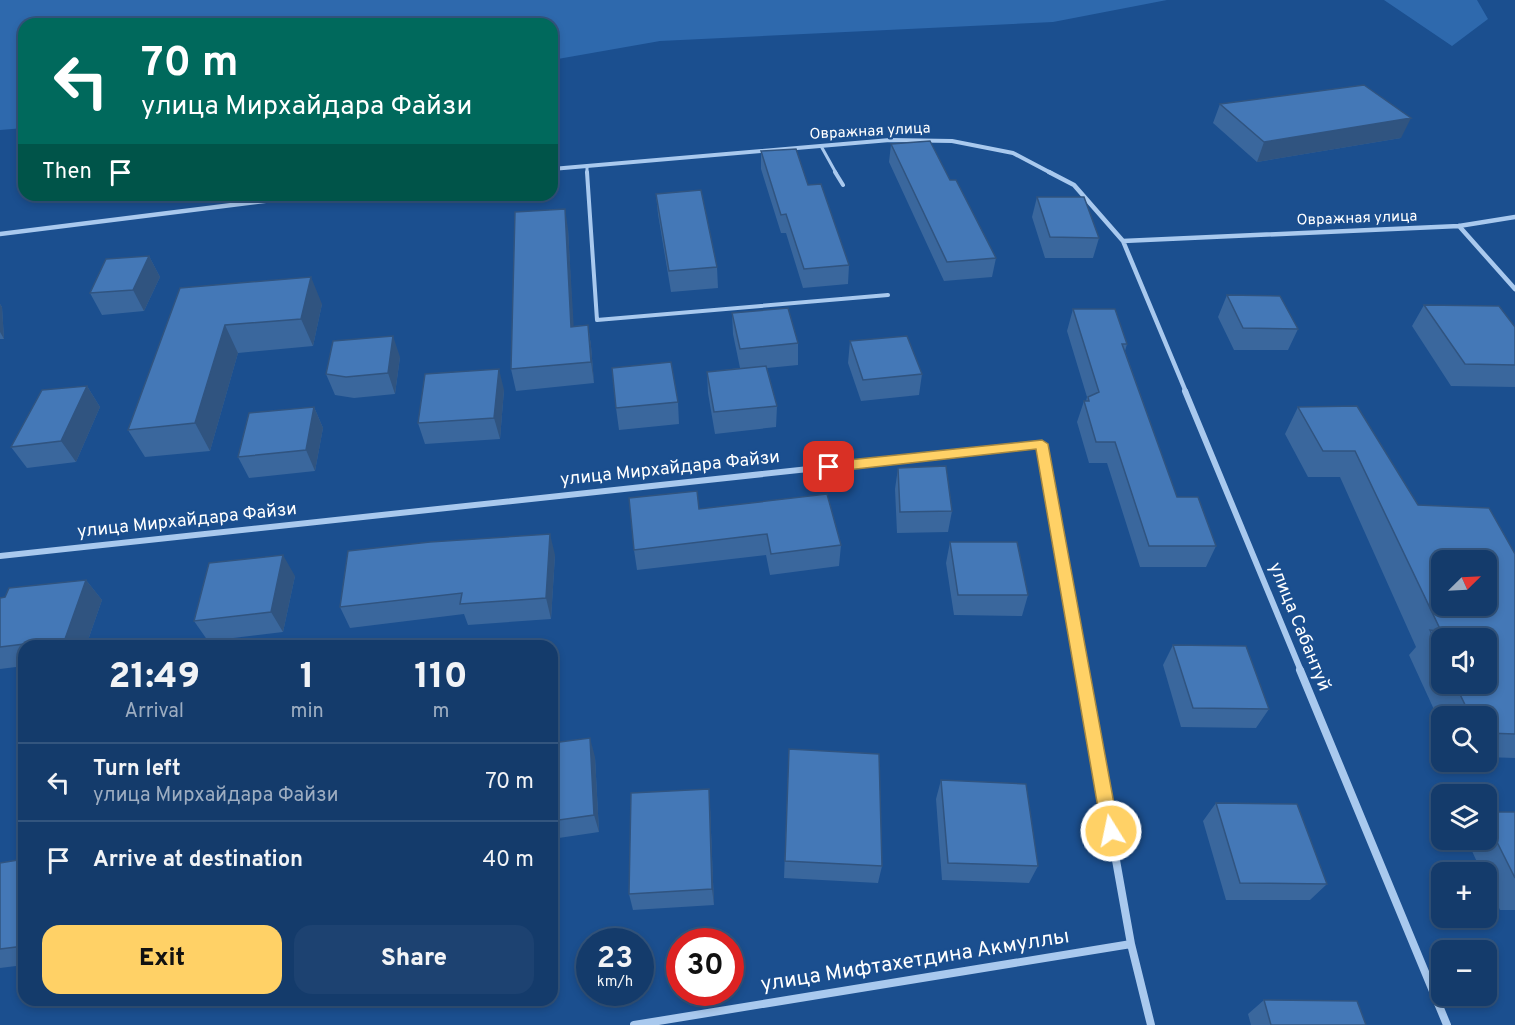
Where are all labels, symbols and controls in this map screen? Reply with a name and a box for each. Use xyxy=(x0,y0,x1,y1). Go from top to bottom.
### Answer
text: 70 m xyxy=(141,38,239,91)
icon: left xyxy=(42,42,120,120)
text: улица Мирхайдара Файзи xyxy=(141,90,472,124)
street label: Овражная улица xyxy=(809,119,931,145)
icon: arrive xyxy=(104,156,137,189)
text: Then xyxy=(42,159,92,186)
street label: Овражная улица xyxy=(1296,207,1418,231)
pin xyxy=(803,441,854,492)
street label: улица Мирхайдара Файзи xyxy=(559,446,781,492)
icon: arrive xyxy=(812,450,845,483)
street label: улица Мирхайдара Файзи xyxy=(76,498,298,544)
north arrow xyxy=(1431,550,1497,616)
map controls xyxy=(1431,550,1497,1006)
street label: улица Сабантуй xyxy=(1263,559,1335,695)
button: sound xyxy=(1431,628,1497,694)
text: 21:49 xyxy=(108,655,200,701)
text: 1 xyxy=(300,655,315,701)
text: 110 xyxy=(414,655,468,701)
text: Arrival xyxy=(124,699,184,725)
text: min xyxy=(291,699,324,725)
text: m xyxy=(432,699,449,725)
button: search xyxy=(1431,706,1497,772)
text: Turn left xyxy=(93,756,181,783)
icon: left xyxy=(42,766,75,799)
text: 70 m xyxy=(485,769,534,796)
text: улица Мирхайдара Файзи xyxy=(93,783,338,809)
button: layers xyxy=(1431,784,1497,850)
position arrow xyxy=(1079,799,1143,863)
icon: arrive xyxy=(42,844,75,877)
text: Arrive at destination xyxy=(93,847,303,874)
text: 40 m xyxy=(482,847,534,874)
button: + xyxy=(1431,862,1497,928)
street label: улица Мифтахетдина Акмуллы xyxy=(759,923,1071,999)
button: Exit xyxy=(42,925,282,994)
button: Share xyxy=(294,925,534,994)
speed limit sign: 30 xyxy=(666,928,744,1006)
button: − xyxy=(1431,940,1497,1006)
text: 23 xyxy=(597,941,633,978)
text: km/h xyxy=(597,973,633,992)

